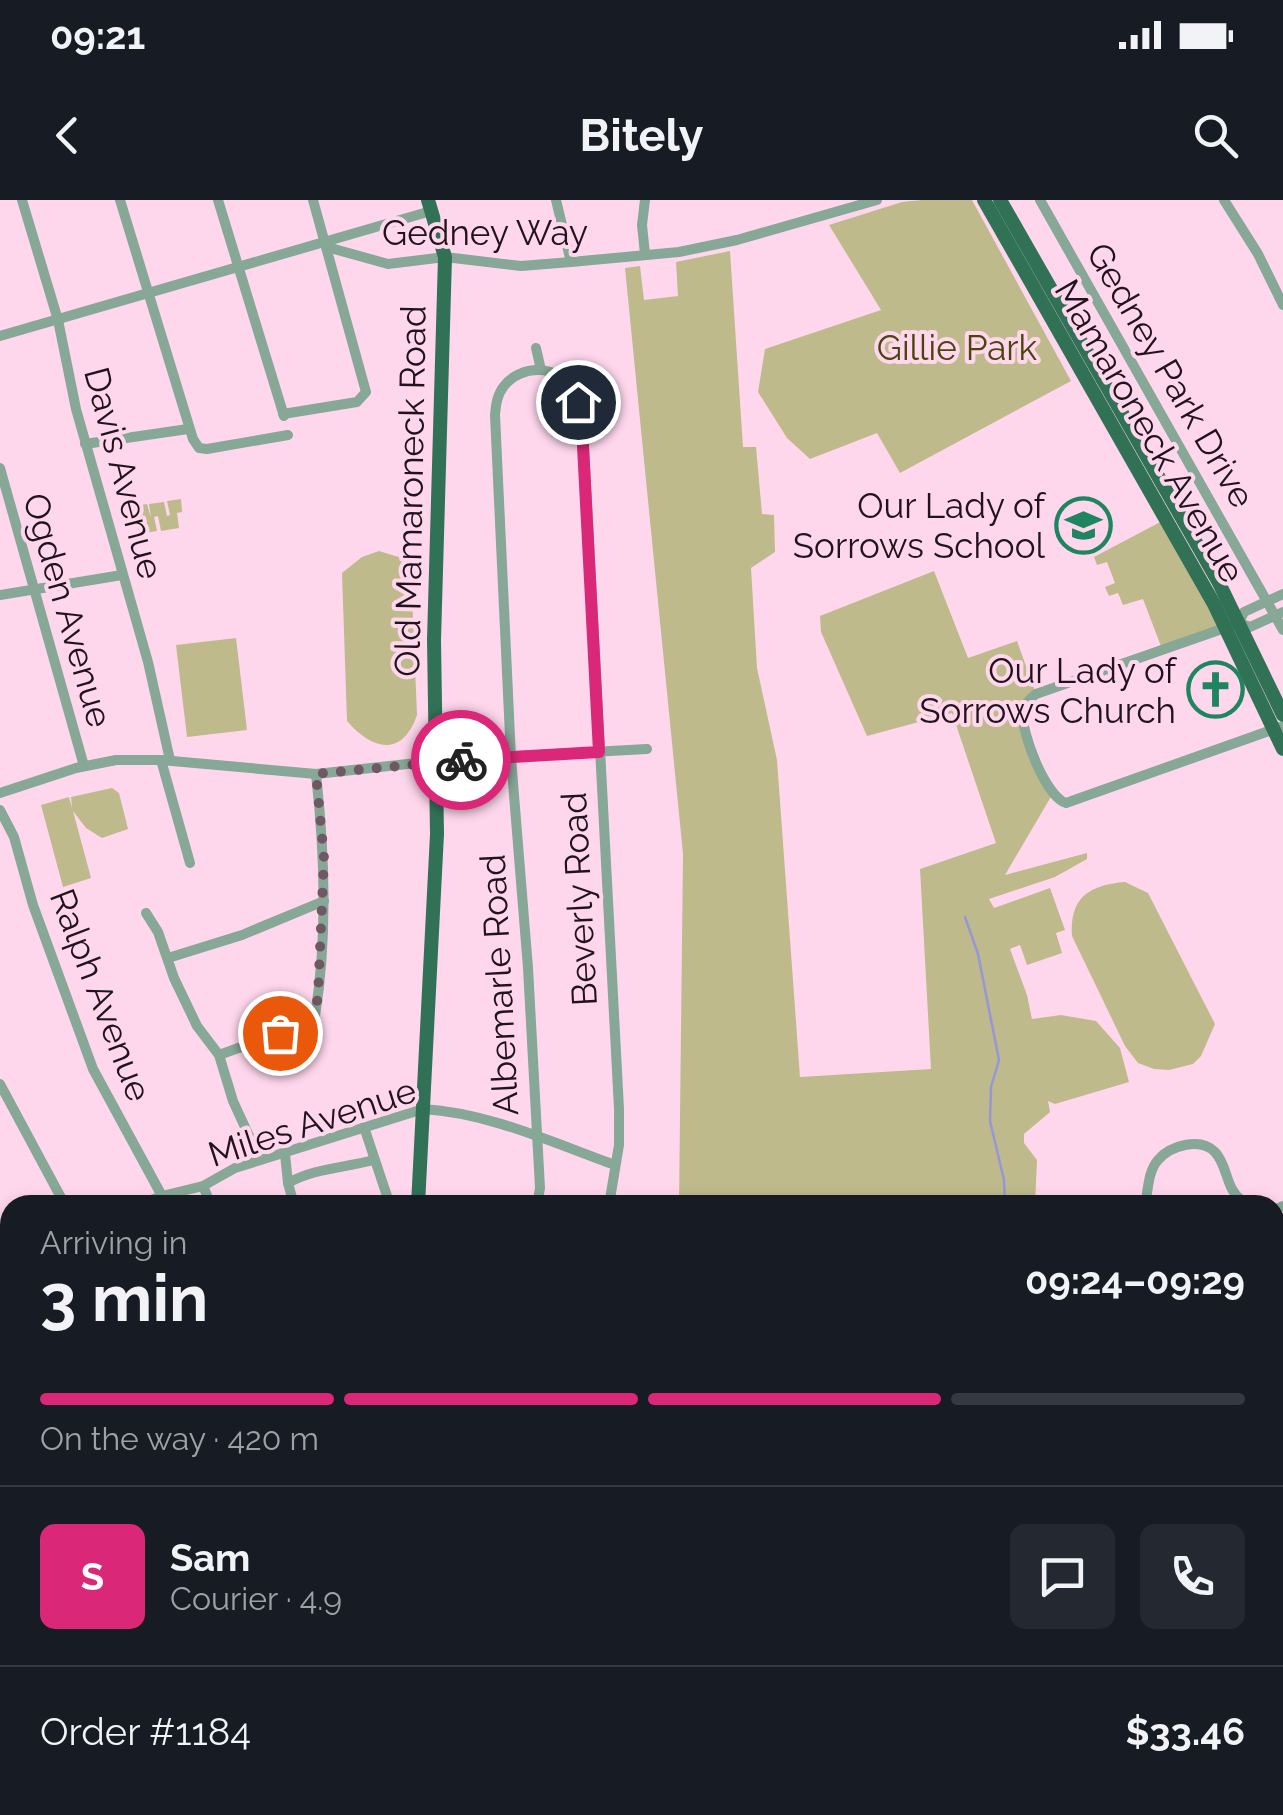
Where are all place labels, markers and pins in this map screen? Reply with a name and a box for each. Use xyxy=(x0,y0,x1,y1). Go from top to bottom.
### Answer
pin xyxy=(536,360,621,445)
place label: Our Lady of Sorrows School xyxy=(793,485,1046,566)
school or university icon: Our Lady of Sorrows School xyxy=(1054,495,1114,555)
place label: Our Lady of Sorrows Church xyxy=(919,650,1177,731)
church icon: Our Lady of Sorrows Church xyxy=(1185,660,1245,720)
pin xyxy=(238,991,323,1076)

